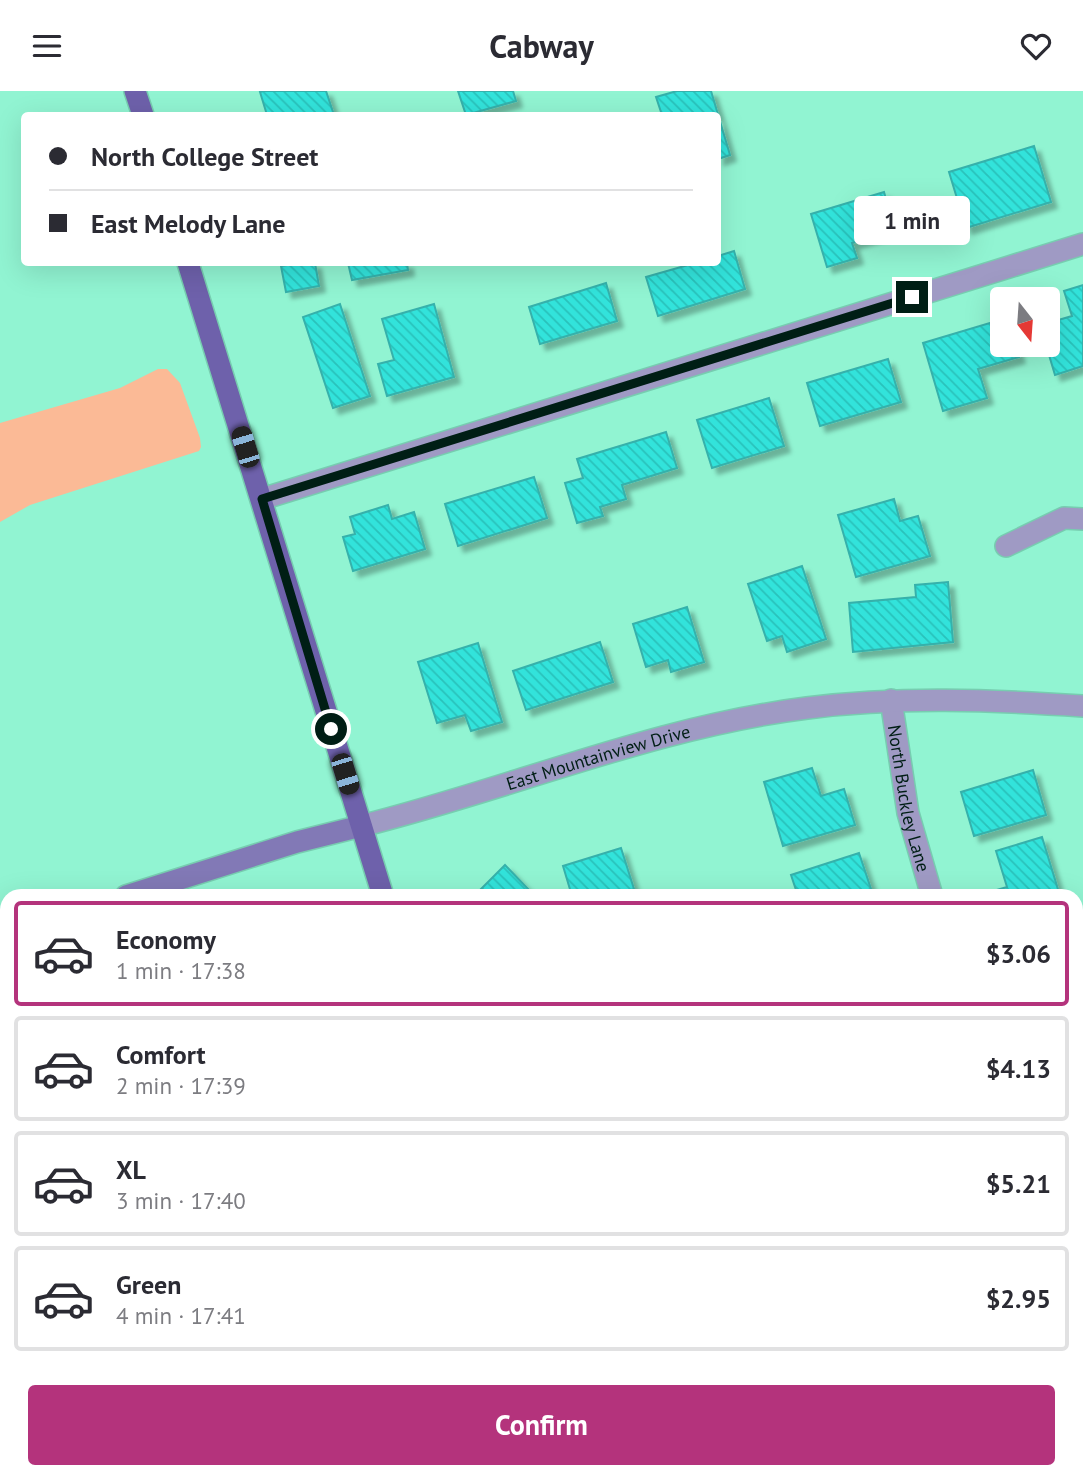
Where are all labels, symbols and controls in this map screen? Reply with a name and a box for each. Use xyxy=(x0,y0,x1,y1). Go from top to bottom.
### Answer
text: Cabway xyxy=(489,25,594,67)
icon: menu xyxy=(28,27,66,65)
icon: heart xyxy=(1017,27,1055,65)
text: North College Street xyxy=(91,140,318,173)
callout: 1 min xyxy=(854,195,970,245)
text: 1 min xyxy=(884,206,940,235)
text: East Melody Lane xyxy=(91,207,285,240)
route end xyxy=(896,281,928,313)
north arrow xyxy=(990,287,1060,357)
map controls xyxy=(990,287,1060,357)
car xyxy=(229,424,262,470)
route start xyxy=(315,713,347,745)
street label: East Mountainview Drive xyxy=(503,719,692,795)
street label: North Buckley Lane xyxy=(883,723,936,874)
car xyxy=(329,751,362,797)
icon: car xyxy=(32,922,95,985)
text: Economy xyxy=(116,923,216,956)
text: $3.06 xyxy=(986,937,1051,970)
text: 1 min · 17:38 xyxy=(116,956,246,985)
icon: car xyxy=(32,1037,95,1100)
text: Comfort xyxy=(116,1038,206,1071)
text: $4.13 xyxy=(986,1052,1051,1085)
text: 2 min · 17:39 xyxy=(116,1071,246,1100)
icon: car xyxy=(32,1152,95,1215)
text: XL xyxy=(116,1153,146,1186)
text: $5.21 xyxy=(986,1167,1051,1200)
text: 3 min · 17:40 xyxy=(116,1186,246,1215)
icon: car xyxy=(32,1267,95,1330)
text: Green xyxy=(116,1268,181,1301)
text: $2.95 xyxy=(986,1282,1051,1315)
text: 4 min · 17:41 xyxy=(116,1301,246,1330)
button: Confirm xyxy=(28,1385,1055,1465)

